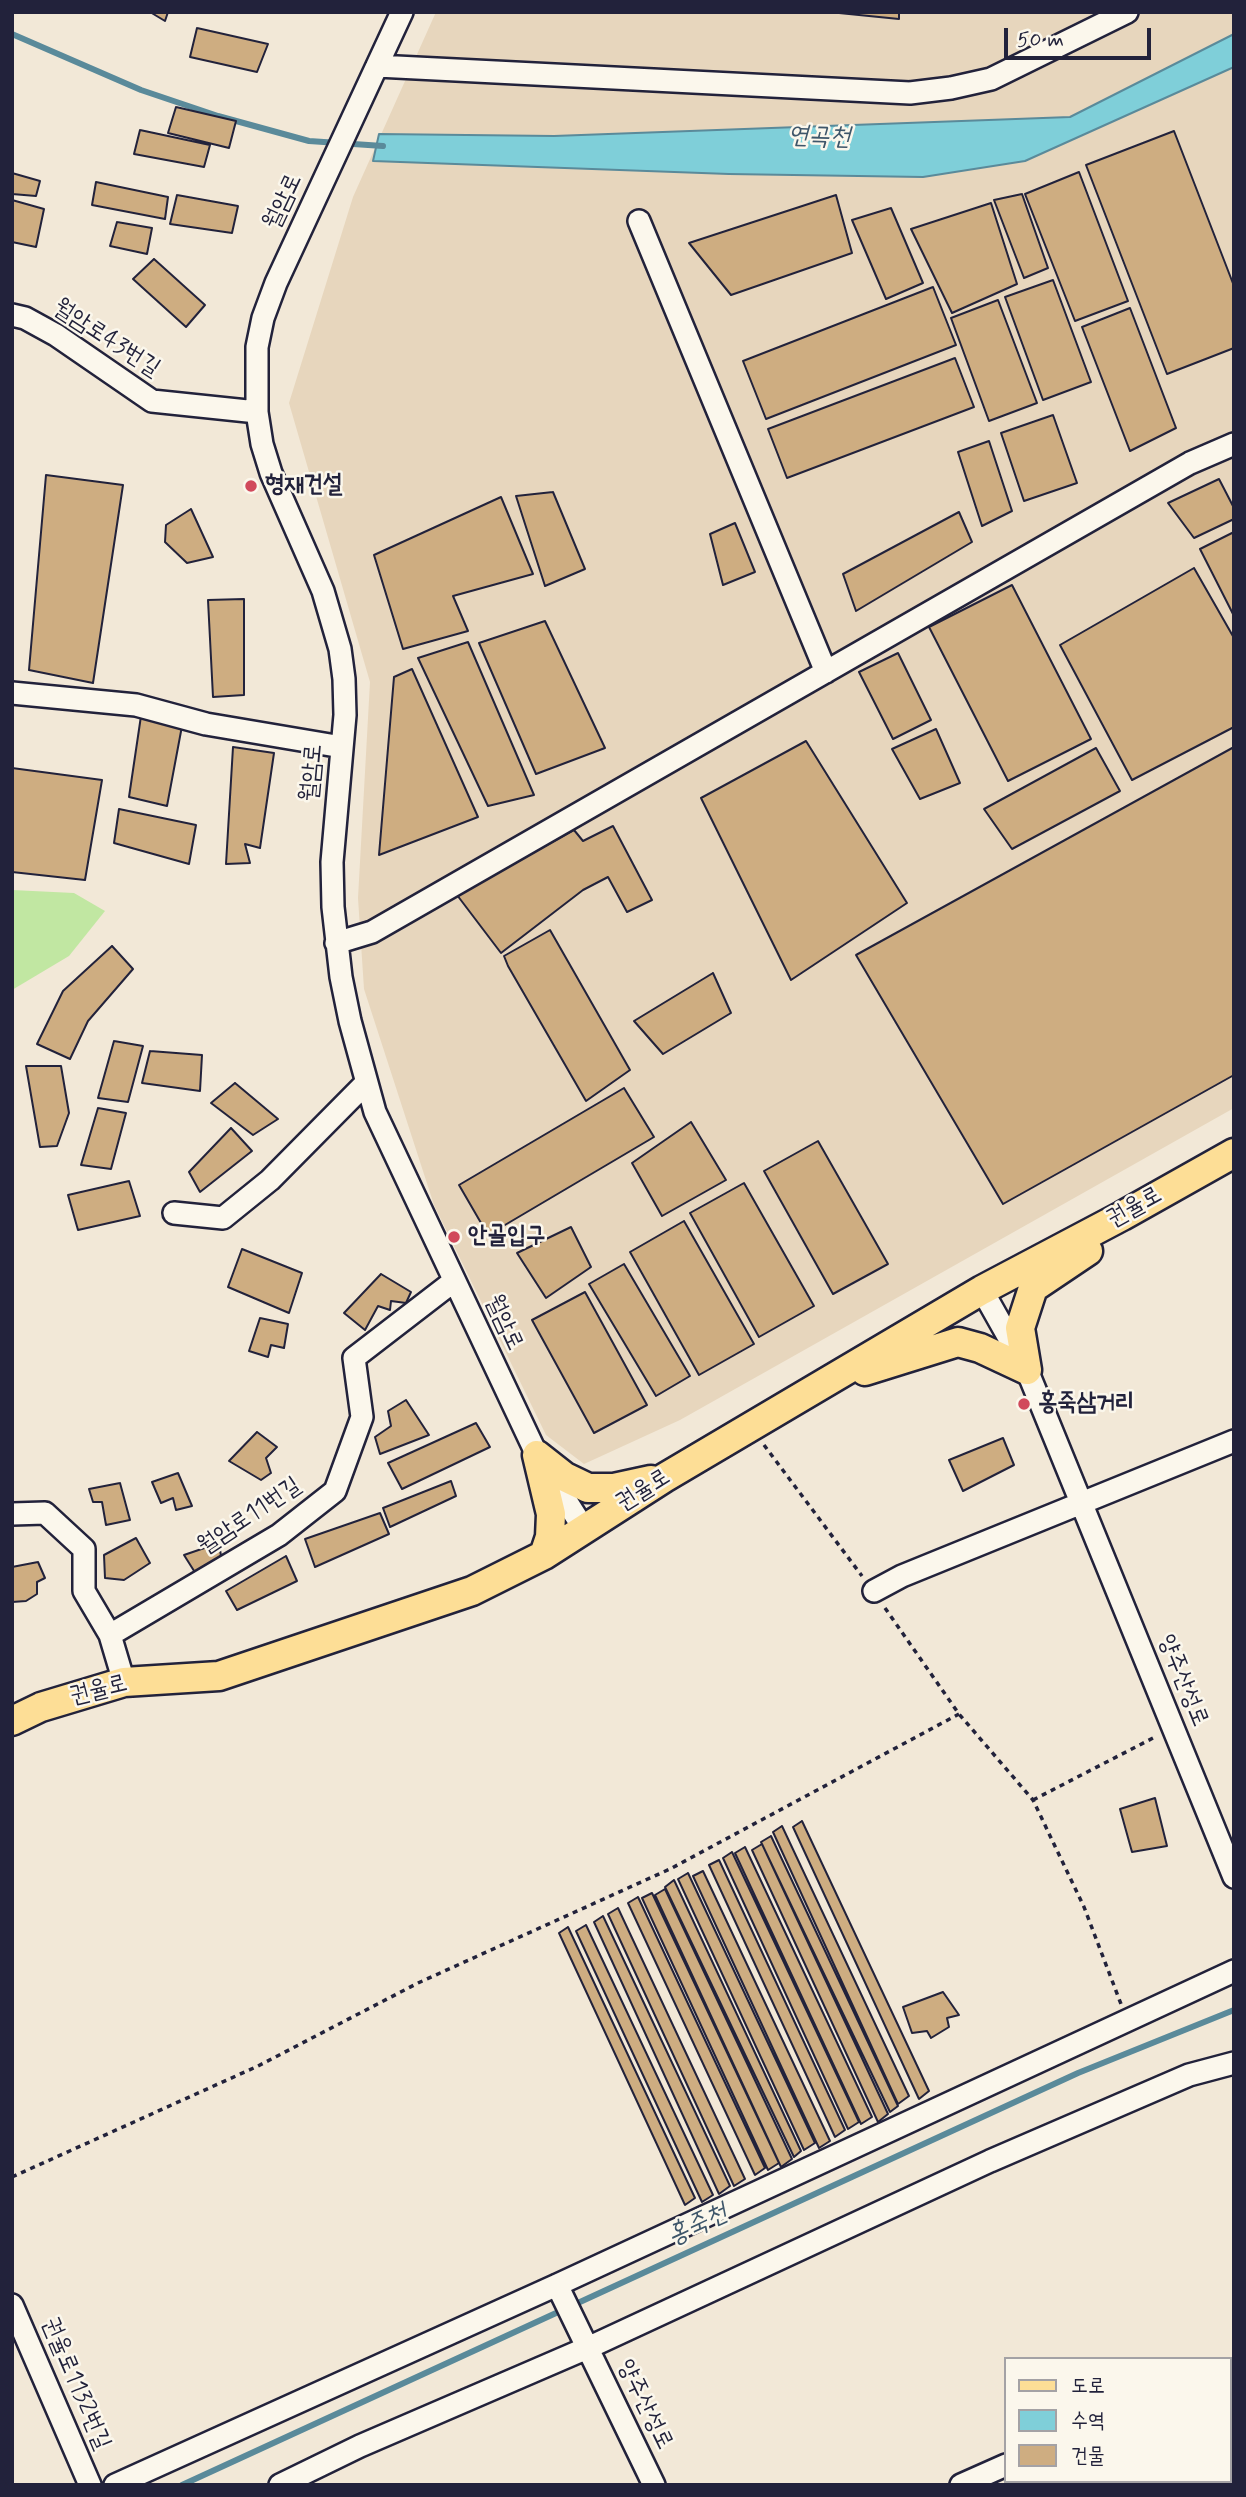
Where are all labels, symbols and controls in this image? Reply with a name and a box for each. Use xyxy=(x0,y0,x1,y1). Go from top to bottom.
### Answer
scale bar xyxy=(1008,14,1155,58)
text: 50 m xyxy=(1017,26,1064,54)
water label: 연곡천 xyxy=(787,121,851,155)
street label: 월암로 xyxy=(259,170,309,234)
street label: 월암로43번길 xyxy=(47,294,165,384)
place label: 형재건설 xyxy=(265,472,342,500)
marker: 형재건설 xyxy=(243,478,259,494)
street label: 월암로 xyxy=(296,743,330,803)
street label: 권율로 xyxy=(1103,1181,1167,1235)
place label: 안골입구 xyxy=(468,1223,545,1251)
marker: 안골입구 xyxy=(446,1229,462,1245)
street label: 월암로 xyxy=(478,1291,528,1355)
place label: 홍죽삼거리 xyxy=(1038,1390,1135,1418)
marker: 홍죽삼거리 xyxy=(1016,1396,1032,1412)
street label: 권율로 xyxy=(612,1463,676,1519)
street label: 월암로11번길 xyxy=(193,1472,307,1562)
street label: 양주산성로 xyxy=(1151,1631,1213,1731)
street label: 권율로 xyxy=(67,1670,131,1712)
water label: 홍죽천 xyxy=(663,2199,733,2253)
street label: 권율로1132번길 xyxy=(34,2314,116,2454)
street label: 양주산성로 xyxy=(610,2355,678,2455)
legend xyxy=(1004,2357,1232,2483)
text: 도로 xyxy=(1071,2372,1105,2400)
text: 수역 xyxy=(1071,2407,1105,2435)
text: 건물 xyxy=(1071,2442,1105,2470)

